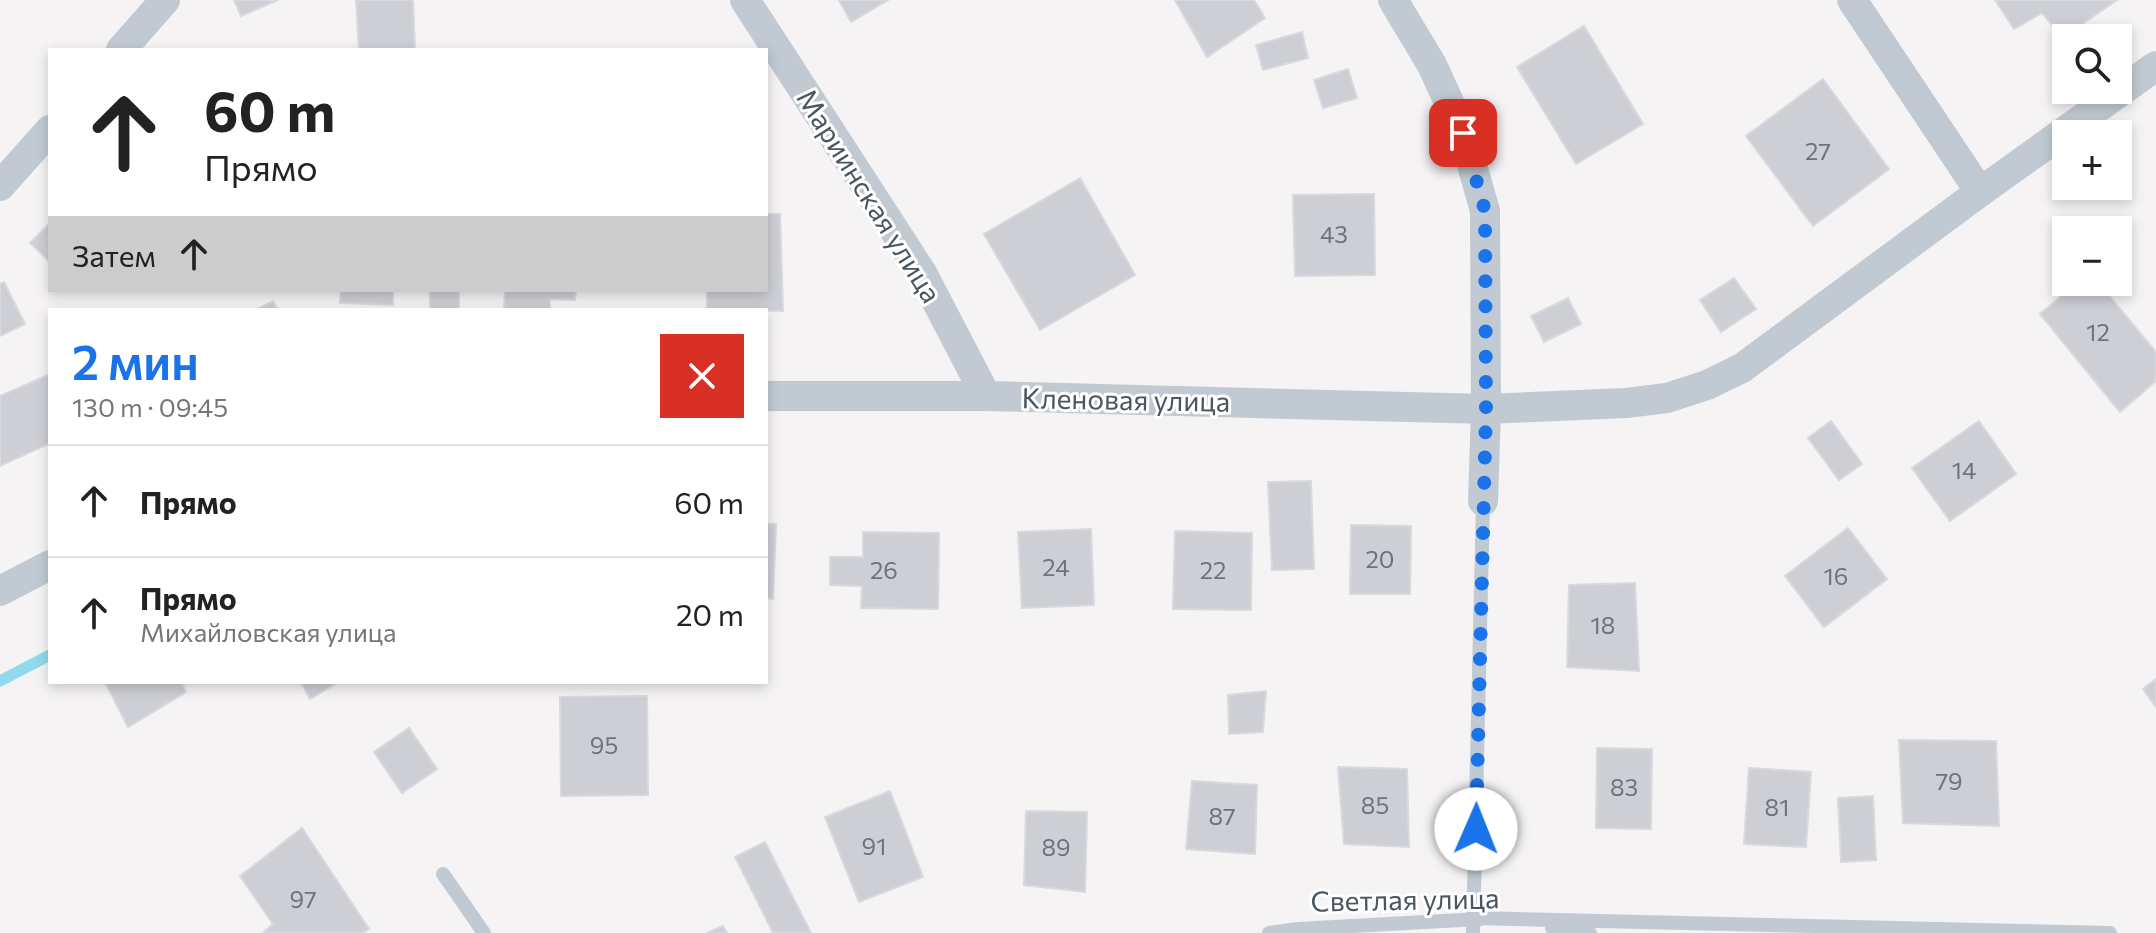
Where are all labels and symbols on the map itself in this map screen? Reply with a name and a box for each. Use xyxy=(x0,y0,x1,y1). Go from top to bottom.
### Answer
street label: Мариинская улица xyxy=(790,82,949,309)
pin xyxy=(1429,99,1497,167)
house number: 27 xyxy=(1805,136,1831,165)
house number: 43 xyxy=(1320,219,1348,248)
house number: 12 xyxy=(2086,317,2110,346)
street label: Кленовая улица xyxy=(1022,380,1231,418)
house number: 14 xyxy=(1952,455,1976,484)
house number: 20 xyxy=(1366,544,1394,573)
house number: 24 xyxy=(1042,552,1070,581)
house number: 26 xyxy=(870,555,898,584)
house number: 22 xyxy=(1200,555,1226,584)
house number: 16 xyxy=(1824,561,1848,590)
house number: 18 xyxy=(1591,610,1615,639)
house number: 95 xyxy=(590,730,618,759)
house number: 79 xyxy=(1935,766,1963,795)
house number: 83 xyxy=(1610,772,1638,801)
position arrow xyxy=(1434,787,1518,871)
house number: 85 xyxy=(1361,790,1389,819)
house number: 81 xyxy=(1765,792,1789,821)
house number: 87 xyxy=(1208,801,1236,830)
house number: 91 xyxy=(862,831,886,860)
house number: 89 xyxy=(1041,832,1071,861)
street label: Светлая улица xyxy=(1310,880,1500,918)
house number: 97 xyxy=(289,884,317,913)

